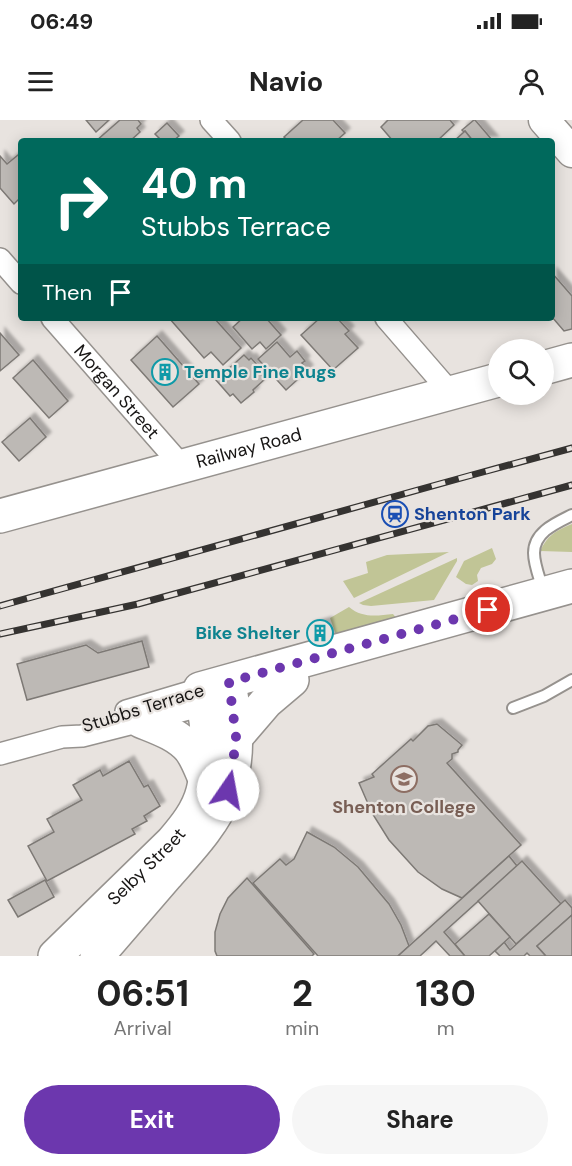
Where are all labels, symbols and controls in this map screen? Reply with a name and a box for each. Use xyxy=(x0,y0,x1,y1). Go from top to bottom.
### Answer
text: 06:49 xyxy=(30,7,93,36)
text: Navio xyxy=(249,64,323,99)
icon: menu xyxy=(24,65,57,98)
icon: person xyxy=(515,65,548,98)
text: 40 m xyxy=(141,156,247,211)
icon: right xyxy=(42,162,120,240)
text: Stubbs Terrace xyxy=(141,209,331,244)
icon: arrive xyxy=(104,276,137,309)
text: Then xyxy=(42,278,92,307)
street label: Morgan Street xyxy=(69,339,165,444)
map controls xyxy=(488,339,554,405)
button: search xyxy=(488,339,554,405)
building icon: Temple Fine Rugs xyxy=(150,357,180,387)
place label: Temple Fine Rugs xyxy=(184,360,336,384)
street label: Railway Road xyxy=(193,422,304,474)
station icon: Shenton Park xyxy=(380,499,410,529)
place label: Shenton Park xyxy=(414,502,531,526)
pin xyxy=(462,584,513,635)
icon: arrive xyxy=(471,593,504,626)
building icon: Bike Shelter xyxy=(305,618,335,648)
place label: Bike Shelter xyxy=(195,621,300,645)
street label: Stubbs Terrace xyxy=(79,678,207,738)
position arrow xyxy=(196,758,260,822)
school or university icon: Shenton College xyxy=(389,764,419,794)
place label: Shenton College xyxy=(332,795,476,819)
street label: Selby Street xyxy=(102,823,191,911)
text: 06:51 xyxy=(96,970,189,1017)
text: 2 xyxy=(292,970,313,1017)
text: 130 xyxy=(416,970,476,1017)
text: Arrival xyxy=(113,1015,172,1041)
text: min xyxy=(285,1015,319,1041)
text: m xyxy=(437,1015,455,1041)
button: Exit xyxy=(24,1085,280,1154)
button: Share xyxy=(292,1085,548,1154)

